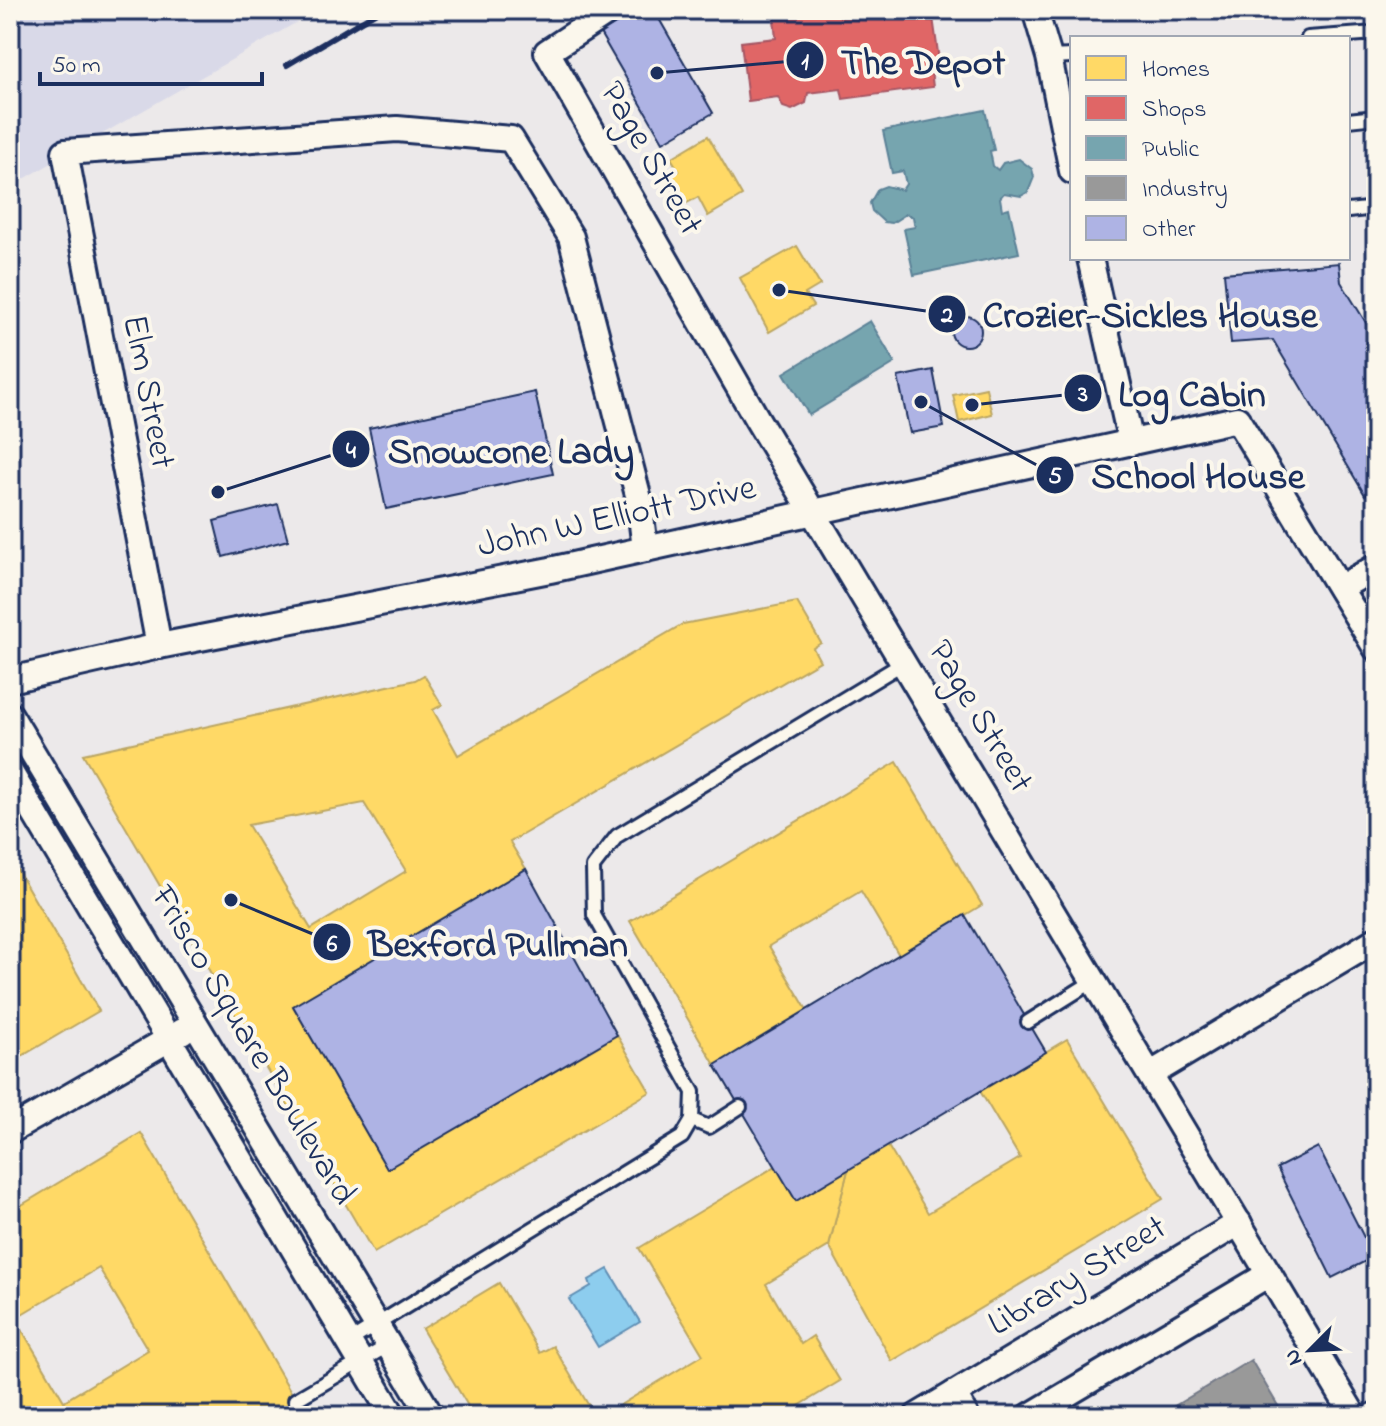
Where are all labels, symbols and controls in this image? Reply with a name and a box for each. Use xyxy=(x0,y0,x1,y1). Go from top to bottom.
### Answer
callout: The Depot xyxy=(785,29,1021,91)
scale bar xyxy=(40,36,262,86)
legend xyxy=(1070,36,1350,260)
text: The Depot xyxy=(841,37,1005,93)
text: 1 xyxy=(801,46,809,81)
text: 50 m xyxy=(52,49,101,84)
text: Homes xyxy=(1142,53,1210,88)
street label: Page Street xyxy=(585,72,715,246)
text: Shops xyxy=(1142,93,1207,128)
text: Public xyxy=(1142,133,1199,168)
text: Industry xyxy=(1142,173,1228,209)
text: Other xyxy=(1142,213,1196,248)
callout: Crozier-Sickles House xyxy=(927,283,1334,345)
text: Crozier-Sickles House xyxy=(982,290,1318,346)
text: 2 xyxy=(940,299,953,334)
street label: Elm Street xyxy=(106,311,188,473)
callout: Log Cabin xyxy=(1063,362,1282,424)
text: Log Cabin xyxy=(1118,369,1266,425)
text: 3 xyxy=(1077,378,1088,413)
callout: Snowcone Lady xyxy=(331,418,650,480)
text: Snowcone Lady xyxy=(388,426,634,482)
text: 4 xyxy=(346,435,356,470)
callout: School House xyxy=(1035,444,1321,506)
text: School House xyxy=(1091,451,1306,507)
text: 5 xyxy=(1048,460,1062,495)
street label: John W Elliott Drive xyxy=(473,462,762,573)
street label: Page Street xyxy=(912,630,1046,804)
street label: Frisco Square Boulevard xyxy=(135,875,369,1216)
callout: Bexford Pullman xyxy=(312,911,644,973)
text: Bexford Pullman xyxy=(366,919,628,975)
text: 6 xyxy=(327,928,338,963)
street label: Library Street xyxy=(979,1203,1177,1351)
north arrow xyxy=(1270,1310,1350,1390)
text: N xyxy=(1277,1344,1312,1370)

